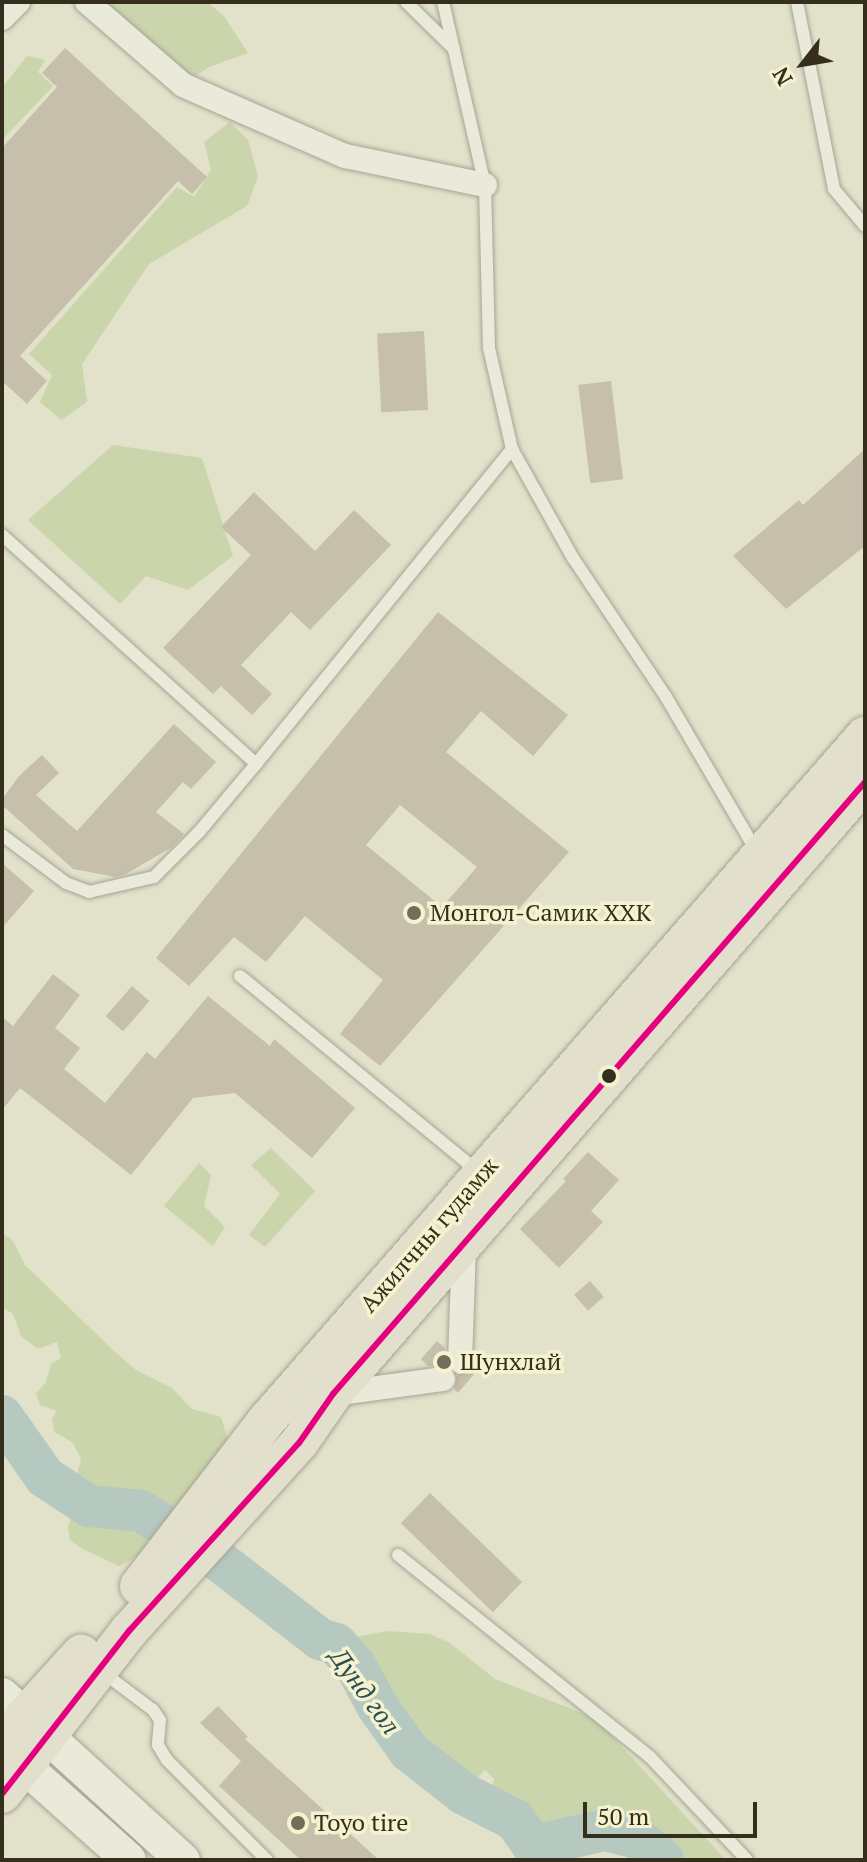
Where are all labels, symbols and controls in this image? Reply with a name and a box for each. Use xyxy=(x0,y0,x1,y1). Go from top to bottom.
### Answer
north arrow xyxy=(763,24,843,104)
text: N xyxy=(765,62,799,91)
place label: Монгол-Самик ХХК xyxy=(430,899,651,927)
marker: Монгол-Самик ХХК xyxy=(405,904,423,922)
unlabelled marker xyxy=(601,1068,617,1084)
street label: Ажилчны гудамж xyxy=(354,1152,504,1318)
place label: Шунхлай xyxy=(460,1348,561,1376)
marker: Шунхлай xyxy=(435,1353,453,1371)
water label: Дунд гол xyxy=(323,1642,407,1740)
scale bar xyxy=(587,1786,761,1836)
text: 50 m xyxy=(597,1800,649,1832)
place label: Toyo tire xyxy=(314,1809,408,1837)
marker: Toyo tire xyxy=(289,1814,307,1832)

